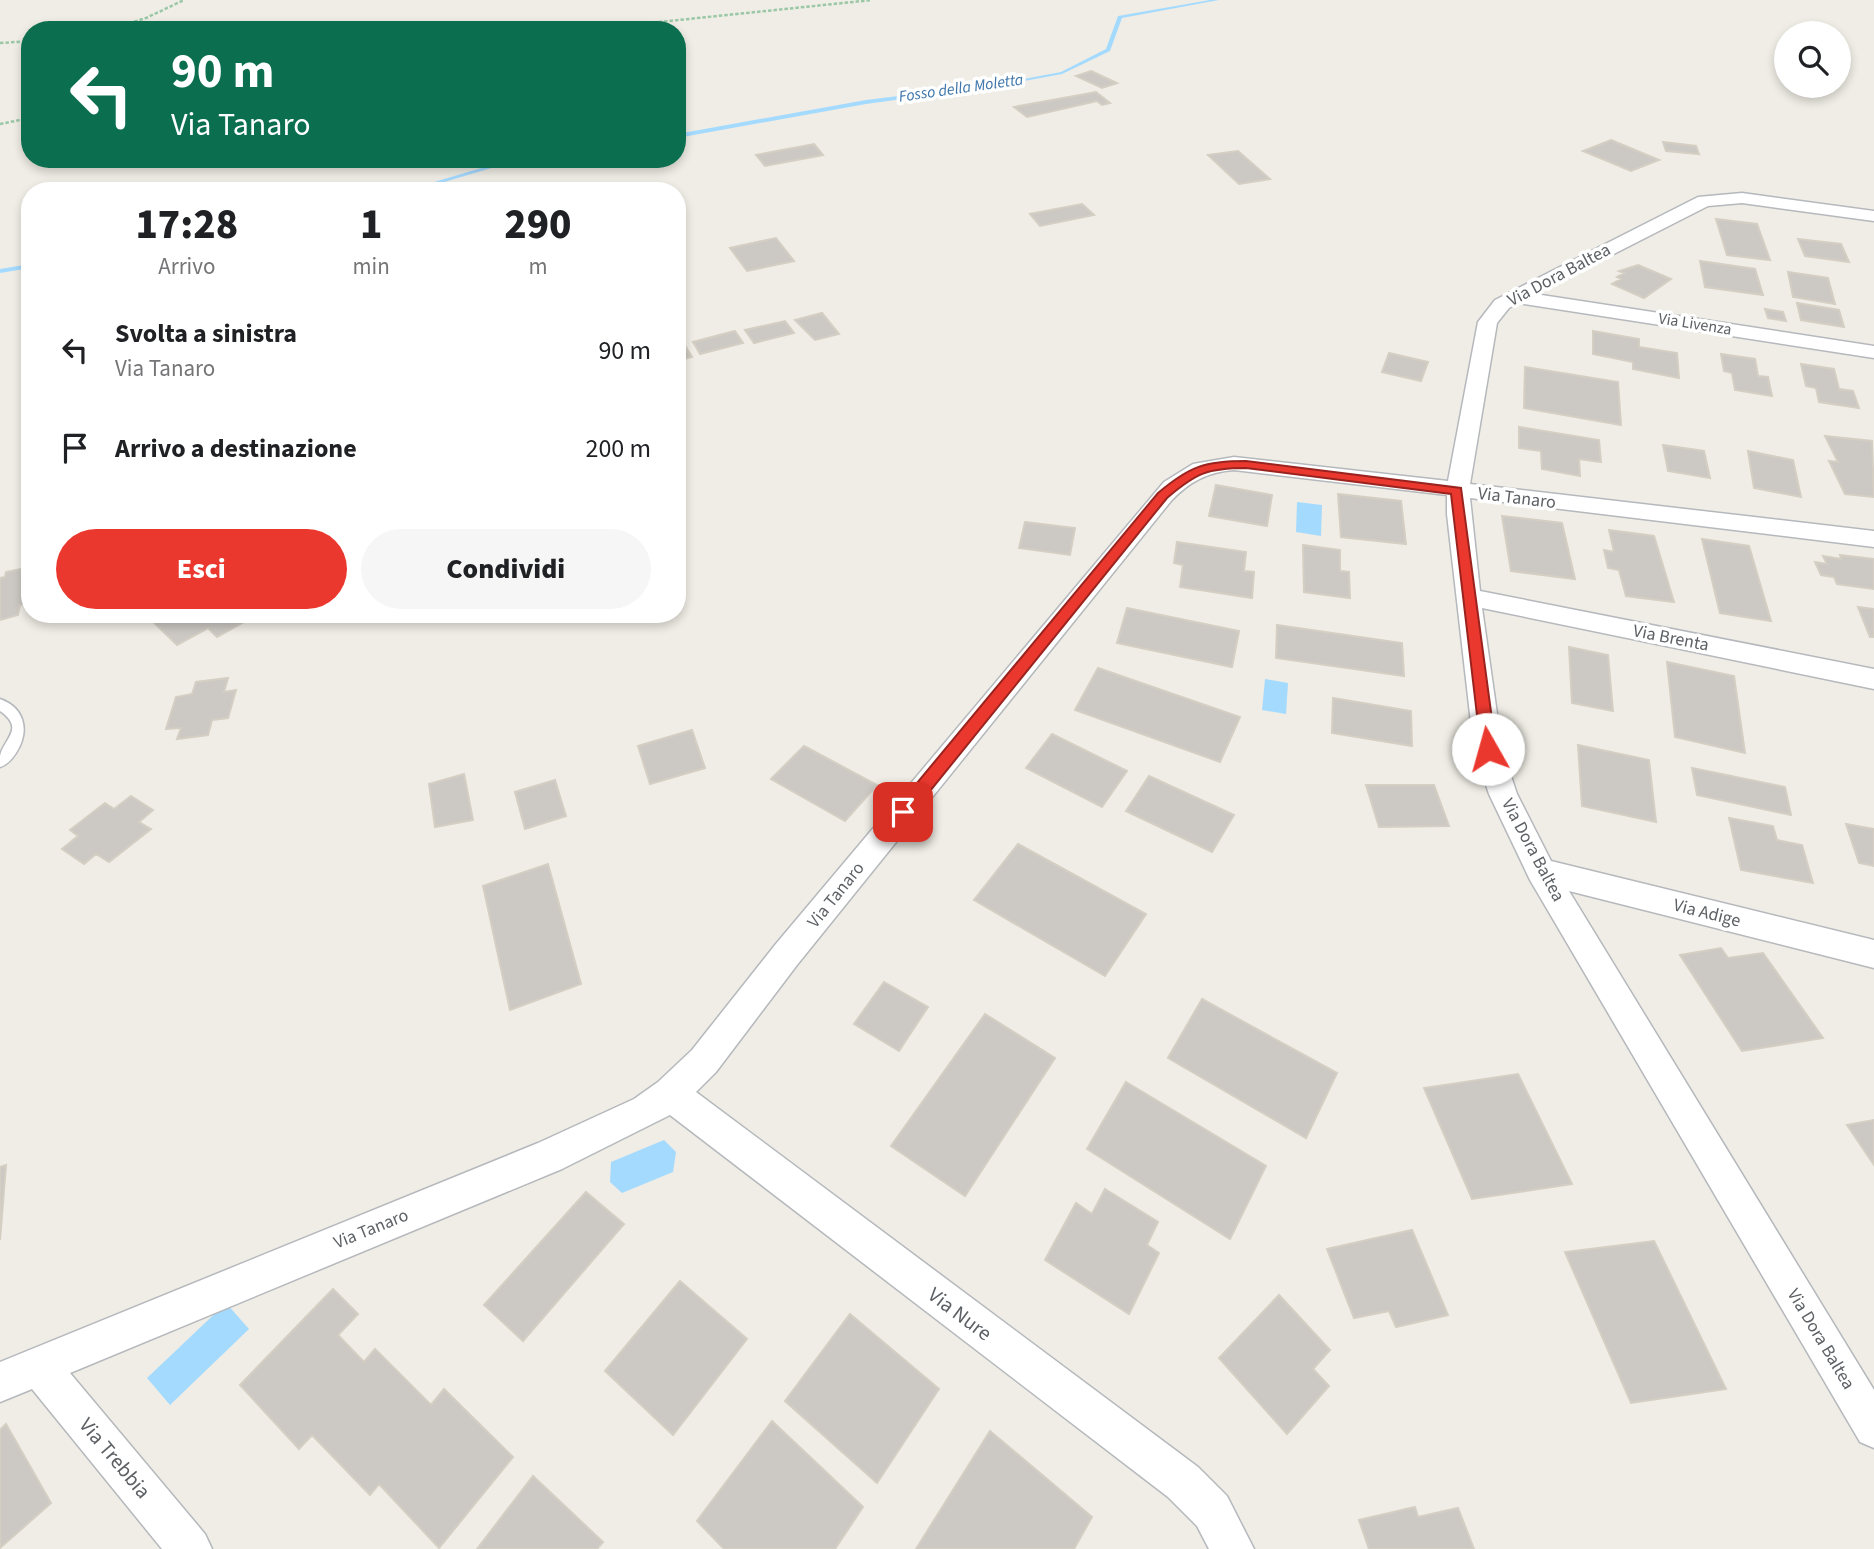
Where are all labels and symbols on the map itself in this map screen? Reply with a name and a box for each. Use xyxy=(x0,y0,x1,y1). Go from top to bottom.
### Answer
water label: Fosso della Moletta xyxy=(897,68,1025,108)
street label: Via Dora Baltea xyxy=(1503,237,1615,313)
street label: Via Livenza xyxy=(1657,307,1733,341)
street label: Via Tanaro xyxy=(1477,481,1557,515)
street label: Via Brenta xyxy=(1631,618,1711,658)
position arrow xyxy=(1451,712,1525,786)
pin xyxy=(873,782,933,842)
street label: Via Dora Baltea xyxy=(1495,794,1571,906)
street label: Via Tanaro xyxy=(802,857,870,933)
street label: Via Adige xyxy=(1671,893,1743,933)
street label: Via Tanaro xyxy=(330,1203,412,1255)
street label: Via Nure xyxy=(922,1280,998,1348)
street label: Via Dora Baltea xyxy=(1781,1284,1861,1394)
street label: Via Trebbia xyxy=(72,1411,158,1505)

